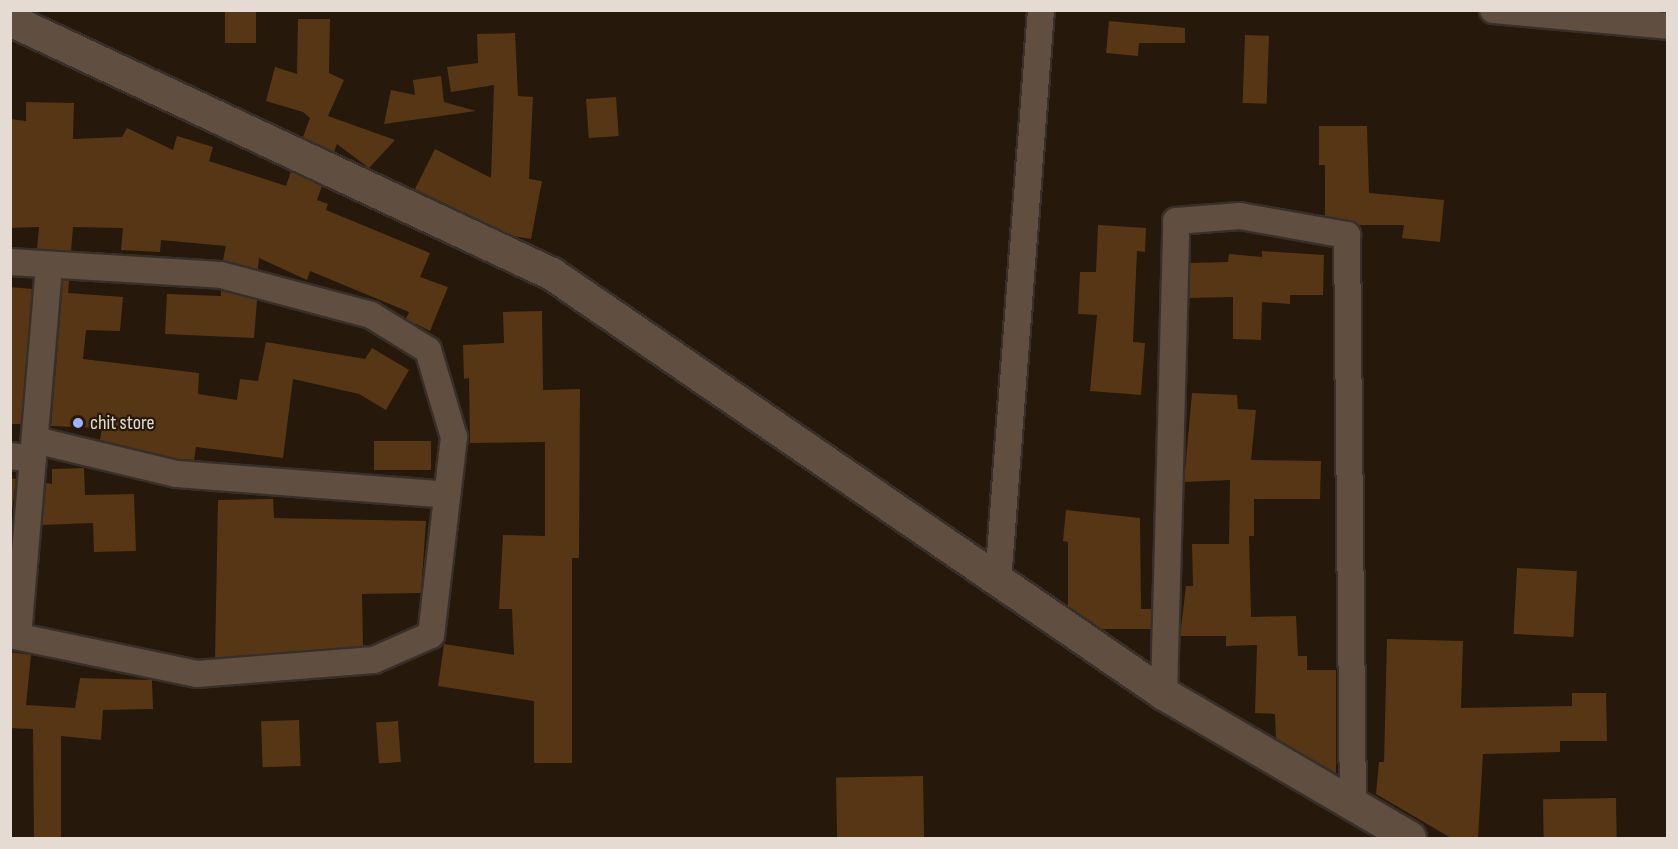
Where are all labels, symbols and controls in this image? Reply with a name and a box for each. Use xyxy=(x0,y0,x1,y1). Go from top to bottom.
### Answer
place label: chit store xyxy=(90,411,154,435)
marker: chit store xyxy=(71,416,85,430)

